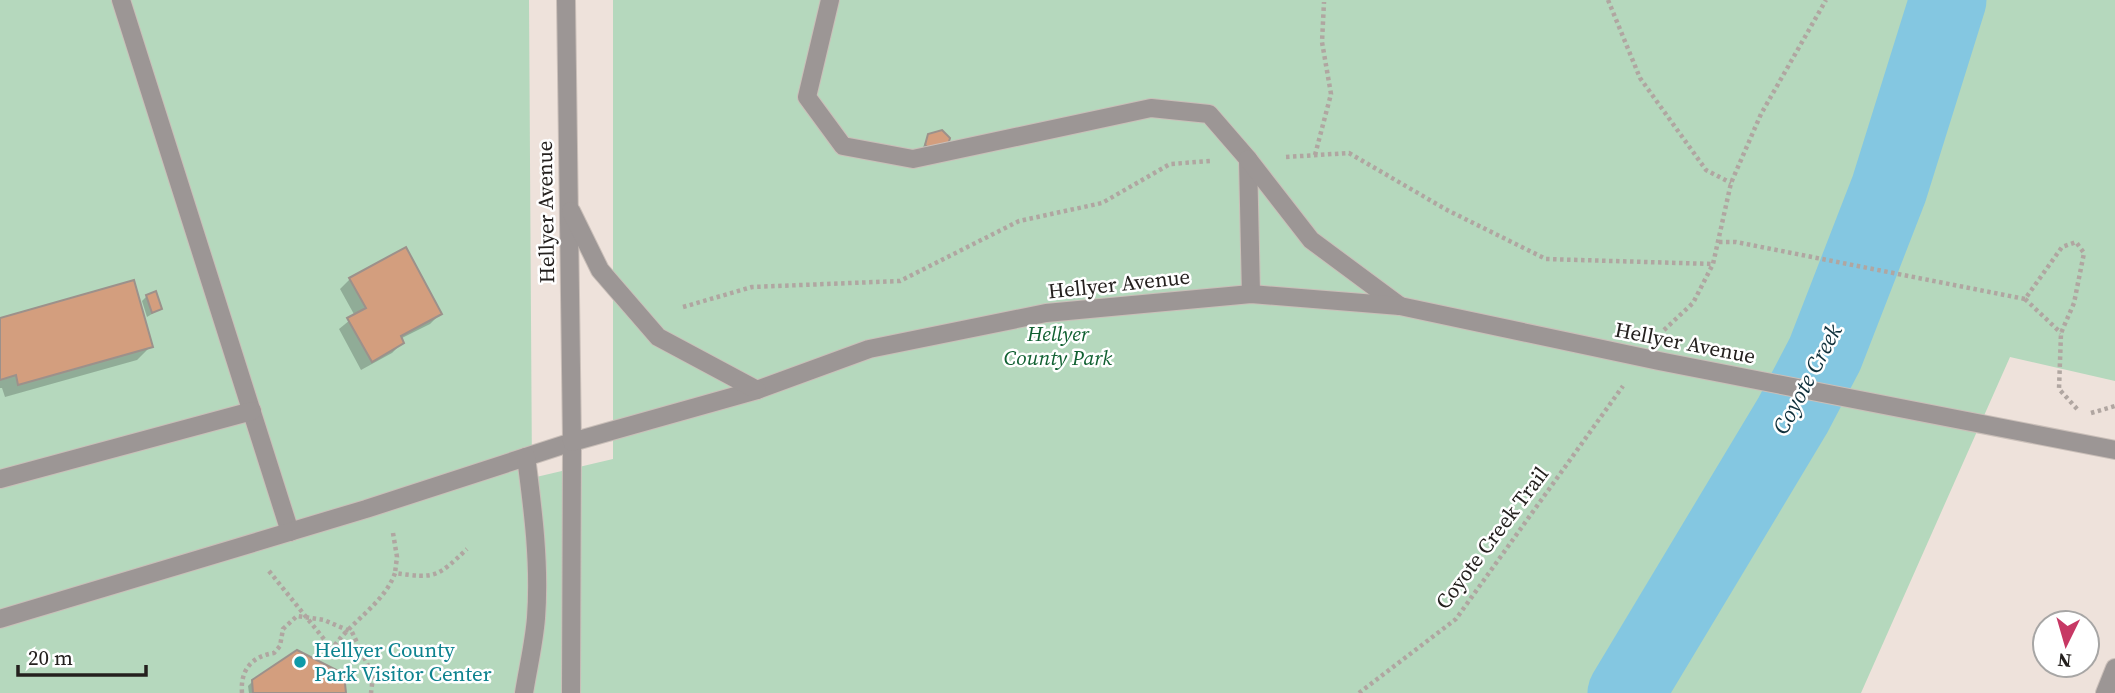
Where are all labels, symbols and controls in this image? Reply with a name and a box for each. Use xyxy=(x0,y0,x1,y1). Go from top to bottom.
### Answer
street label: Hellyer Avenue xyxy=(530,140,561,284)
street label: Hellyer Avenue xyxy=(1046,262,1191,305)
street label: Hellyer Avenue xyxy=(1612,315,1758,370)
water label: Coyote Creek xyxy=(1765,318,1850,440)
park label: Hellyer County Park xyxy=(1004,319,1112,372)
street label: Coyote Creek Trail xyxy=(1428,460,1555,615)
north arrow xyxy=(2031,609,2101,679)
scale bar xyxy=(18,634,145,678)
place label: Hellyer County Park Visitor Center xyxy=(314,635,492,688)
text: 20 m xyxy=(28,643,73,672)
text: N xyxy=(2056,647,2073,674)
marker: Hellyer County Park Visitor Center xyxy=(292,654,308,670)

